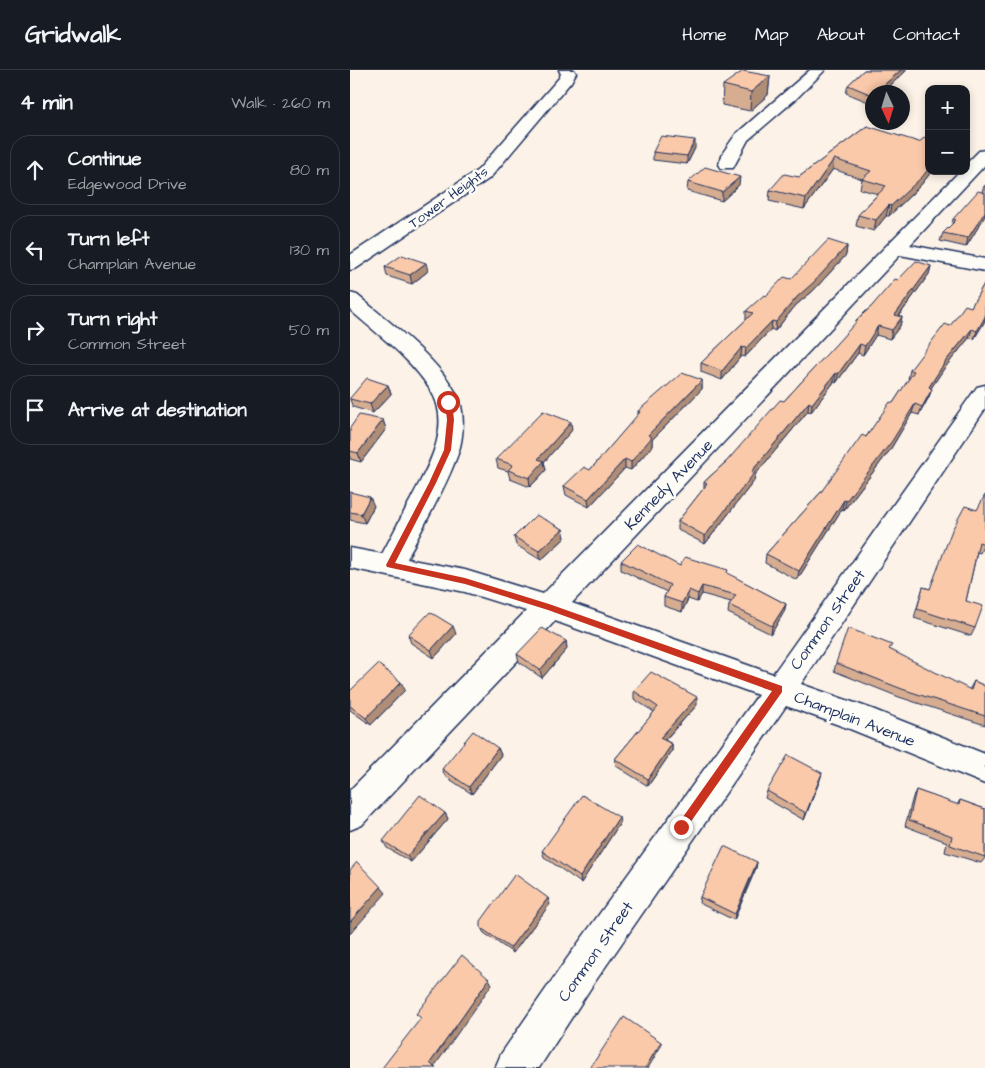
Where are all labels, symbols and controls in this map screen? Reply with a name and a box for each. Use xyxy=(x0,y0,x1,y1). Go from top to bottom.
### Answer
text: Gridwalk xyxy=(25,18,121,52)
text: Home xyxy=(682,22,727,47)
text: Map xyxy=(755,22,789,47)
text: About xyxy=(817,22,865,47)
text: Contact xyxy=(893,22,960,47)
north arrow xyxy=(865,85,910,130)
map controls xyxy=(925,85,970,175)
button: + xyxy=(925,85,970,130)
text: 4 min xyxy=(20,88,73,117)
text: Walk · 260 m xyxy=(231,92,330,114)
button: − xyxy=(925,130,970,175)
text: Continue xyxy=(68,146,142,173)
icon: ahead xyxy=(21,156,49,184)
text: 80 m xyxy=(290,159,329,181)
street label: Tower Heights xyxy=(405,162,492,233)
text: Edgewood Drive xyxy=(68,173,187,195)
text: Turn left xyxy=(68,226,149,253)
icon: left xyxy=(21,236,49,264)
text: 130 m xyxy=(290,239,329,261)
text: Champlain Avenue xyxy=(68,253,196,275)
text: Turn right xyxy=(68,306,157,333)
icon: right xyxy=(21,316,49,344)
text: 50 m xyxy=(289,319,329,341)
text: Common Street xyxy=(68,333,186,355)
route start xyxy=(437,391,460,414)
icon: arrive xyxy=(21,396,49,424)
text: Arrive at destination xyxy=(68,397,247,424)
street label: Kennedy Avenue xyxy=(620,434,719,536)
street label: Common Street xyxy=(785,564,871,674)
street label: Champlain Avenue xyxy=(791,686,919,752)
route end xyxy=(670,816,693,839)
street label: Common Street xyxy=(553,896,639,1006)

